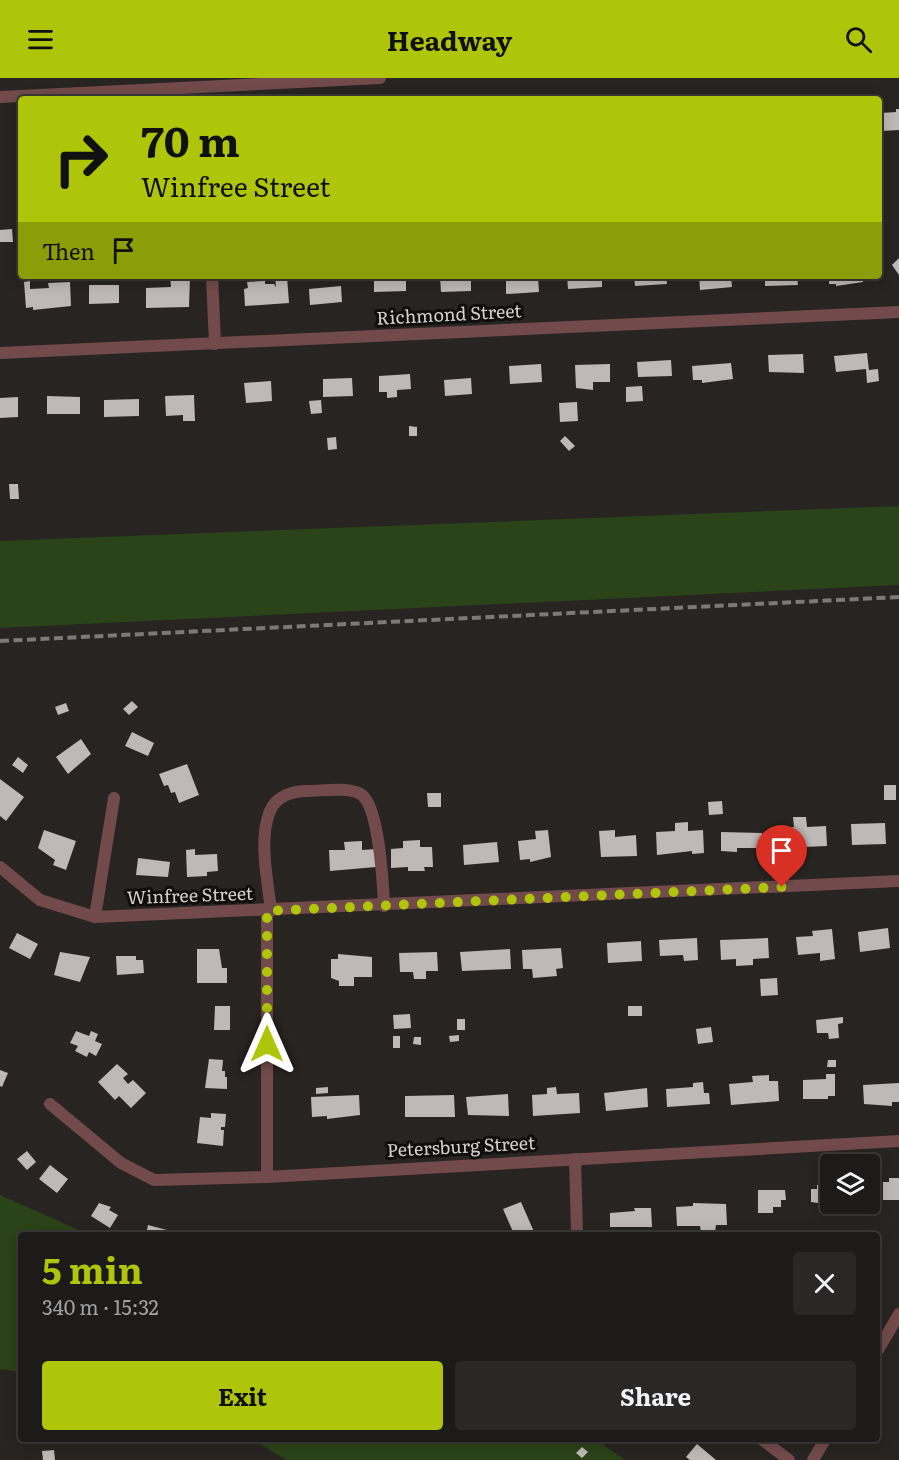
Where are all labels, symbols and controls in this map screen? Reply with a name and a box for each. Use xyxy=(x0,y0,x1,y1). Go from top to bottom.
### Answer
text: Headway xyxy=(387,19,512,59)
icon: menu xyxy=(24,23,57,56)
icon: search xyxy=(842,23,875,56)
text: 70 m xyxy=(141,108,240,170)
icon: right xyxy=(42,120,120,198)
text: Winfree Street xyxy=(141,165,330,205)
text: Then xyxy=(42,234,95,267)
icon: arrive xyxy=(107,234,140,267)
street label: Richmond Street xyxy=(376,296,523,331)
pin xyxy=(756,825,807,887)
icon: arrive xyxy=(765,834,798,867)
street label: Winfree Street xyxy=(126,879,254,910)
position arrow xyxy=(235,1012,299,1076)
street label: Petersburg Street xyxy=(386,1128,536,1163)
map controls xyxy=(820,1154,880,1214)
button: layers xyxy=(820,1154,880,1214)
text: 5 min xyxy=(42,1242,143,1295)
button: close xyxy=(793,1252,856,1315)
text: 340 m · 15:32 xyxy=(42,1291,159,1321)
button: Exit xyxy=(42,1361,443,1430)
button: Share xyxy=(455,1361,856,1430)

